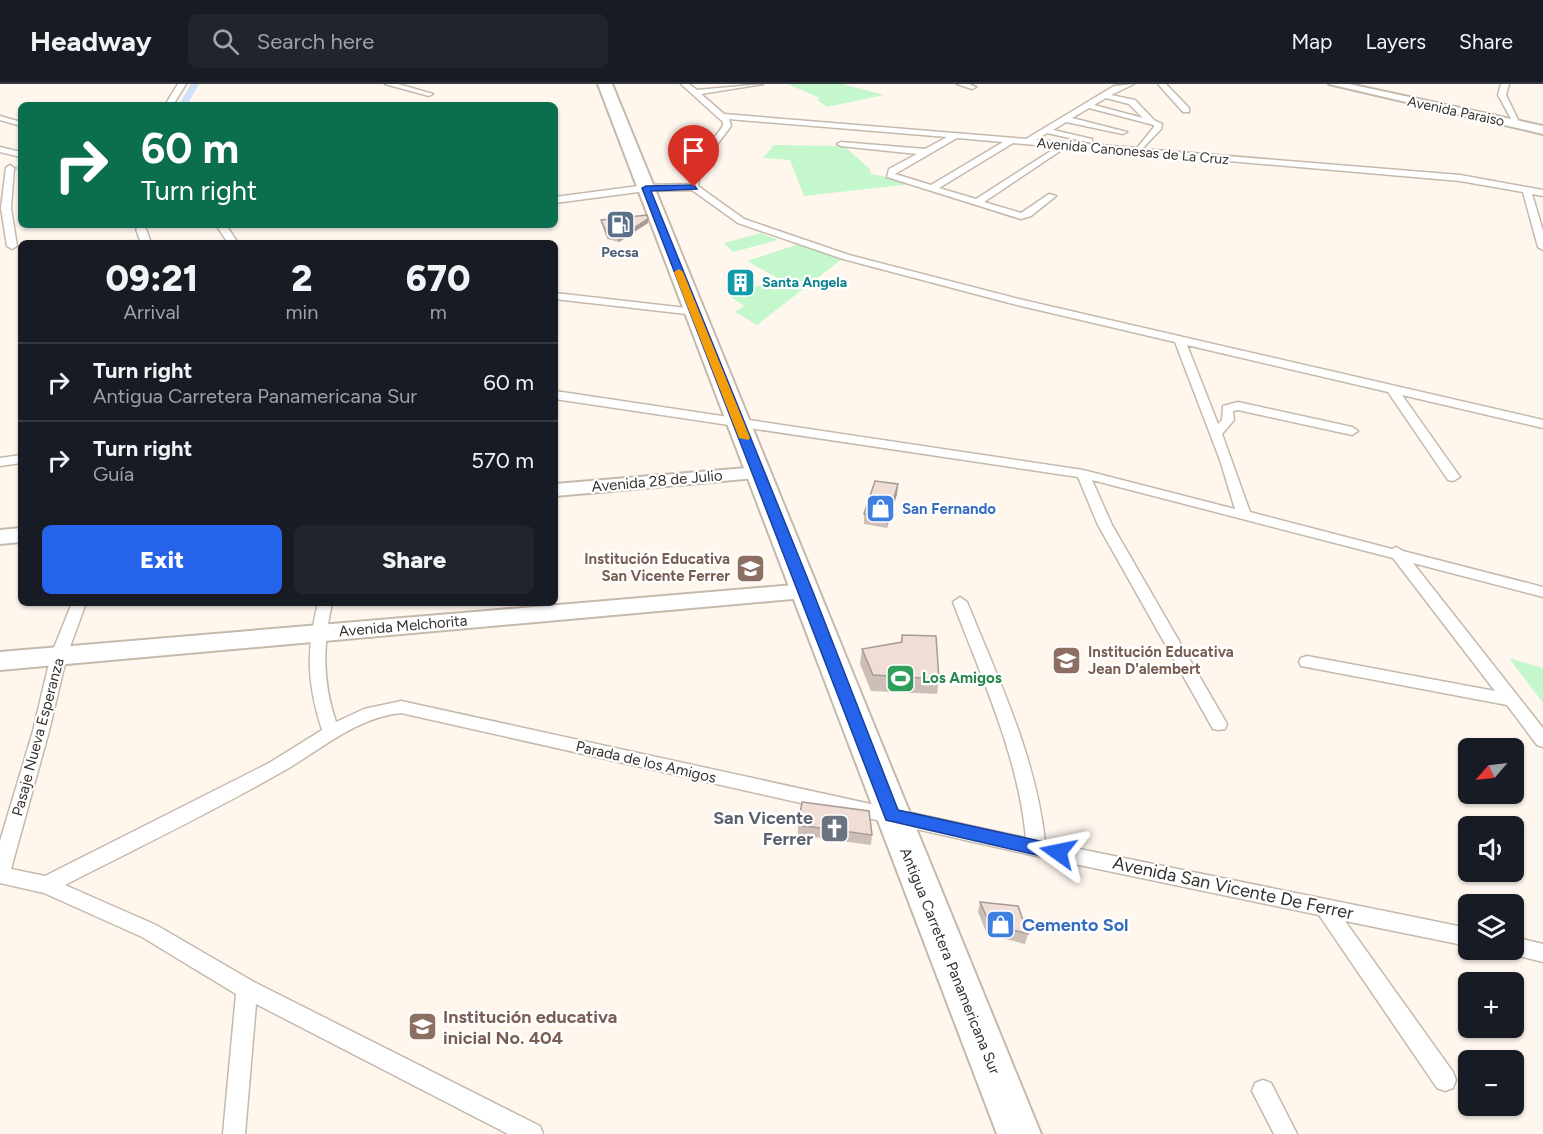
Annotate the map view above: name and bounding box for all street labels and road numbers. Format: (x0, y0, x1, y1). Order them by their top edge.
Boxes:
street label: Avenida Paraiso (1406, 93, 1506, 130)
street label: Avenida Canonesas de La Cruz (1036, 135, 1230, 168)
street label: Avenida 28 de Julio (591, 466, 724, 496)
street label: Avenida Melchorita (338, 611, 468, 641)
street label: Pasaje Nueva Esperanza (8, 656, 68, 818)
street label: Parada de los Amigos (574, 737, 718, 787)
street label: Antigua Carretera Panamericana Sur (896, 845, 1004, 1077)
street label: Avenida San Vicente De Ferrer (1111, 852, 1355, 924)

